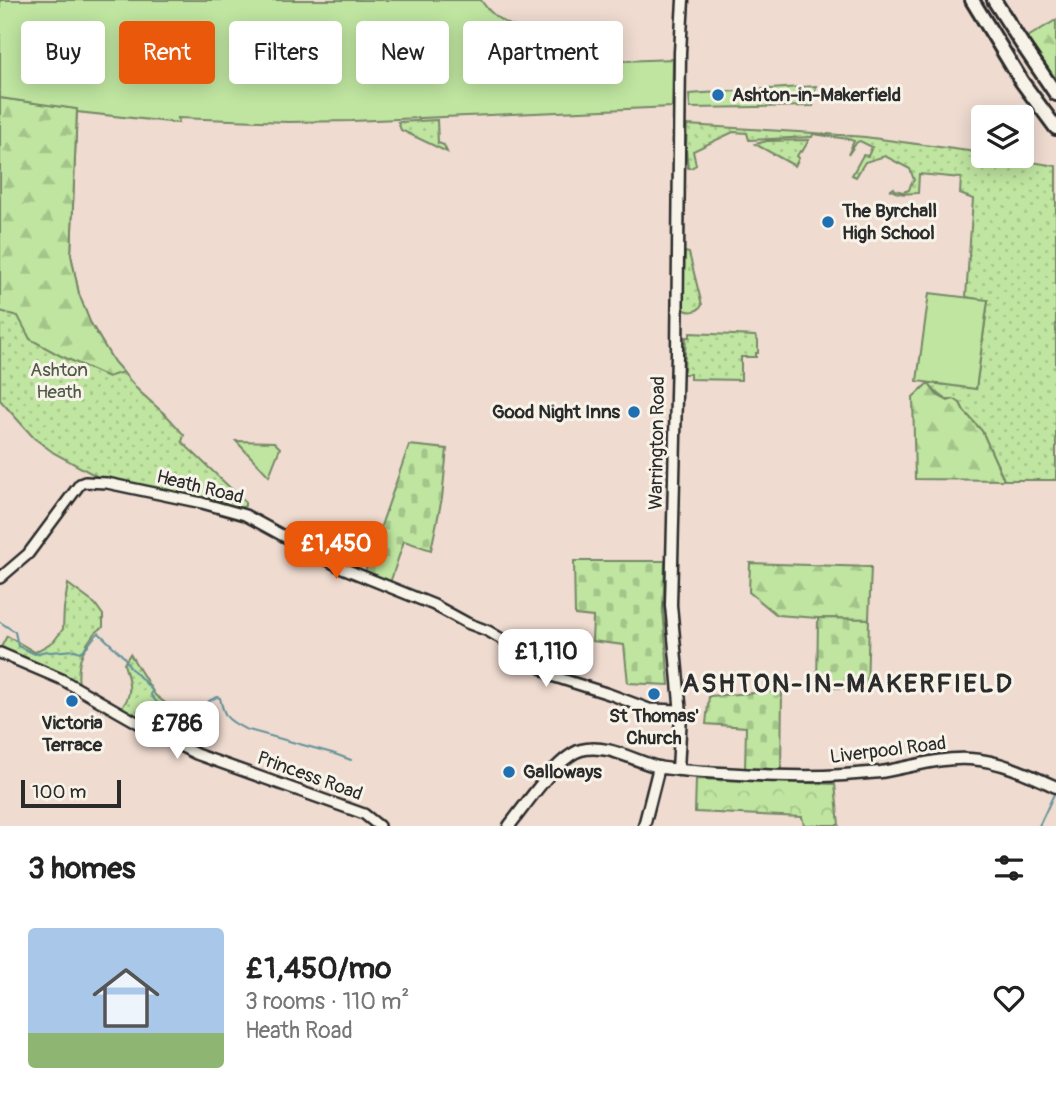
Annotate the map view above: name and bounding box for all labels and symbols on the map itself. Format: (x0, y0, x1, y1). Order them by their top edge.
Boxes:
place label: Ashton-in-Makerfield (732, 83, 901, 107)
marker: Ashton-in-Makerfield (710, 87, 726, 103)
place label: The Byrchall High School (841, 199, 937, 245)
marker: The Byrchall High School (820, 214, 836, 230)
park label: Ashton Heath (30, 358, 88, 404)
street label: Warrington Road (644, 376, 670, 510)
place label: Good Night Inns (492, 400, 620, 424)
marker: Good Night Inns (626, 404, 642, 420)
street label: Heath Road (154, 465, 246, 509)
pin: £1,450 (279, 522, 393, 581)
pin: £1,110 (489, 630, 603, 689)
district label: ASHTON-IN-MAKERFIELD (682, 668, 1014, 700)
marker: St Thomas' Church (646, 686, 662, 702)
marker: Victoria Terrace (64, 693, 80, 709)
pin: £786 (136, 702, 218, 761)
place label: St Thomas' Church (609, 704, 699, 750)
place label: Victoria Terrace (41, 711, 103, 757)
street label: Liverpool Road (829, 731, 947, 769)
street label: Princess Road (254, 746, 366, 806)
place label: Galloways (523, 760, 602, 784)
marker: Galloways (501, 764, 517, 780)
scale bar (21, 777, 121, 809)

